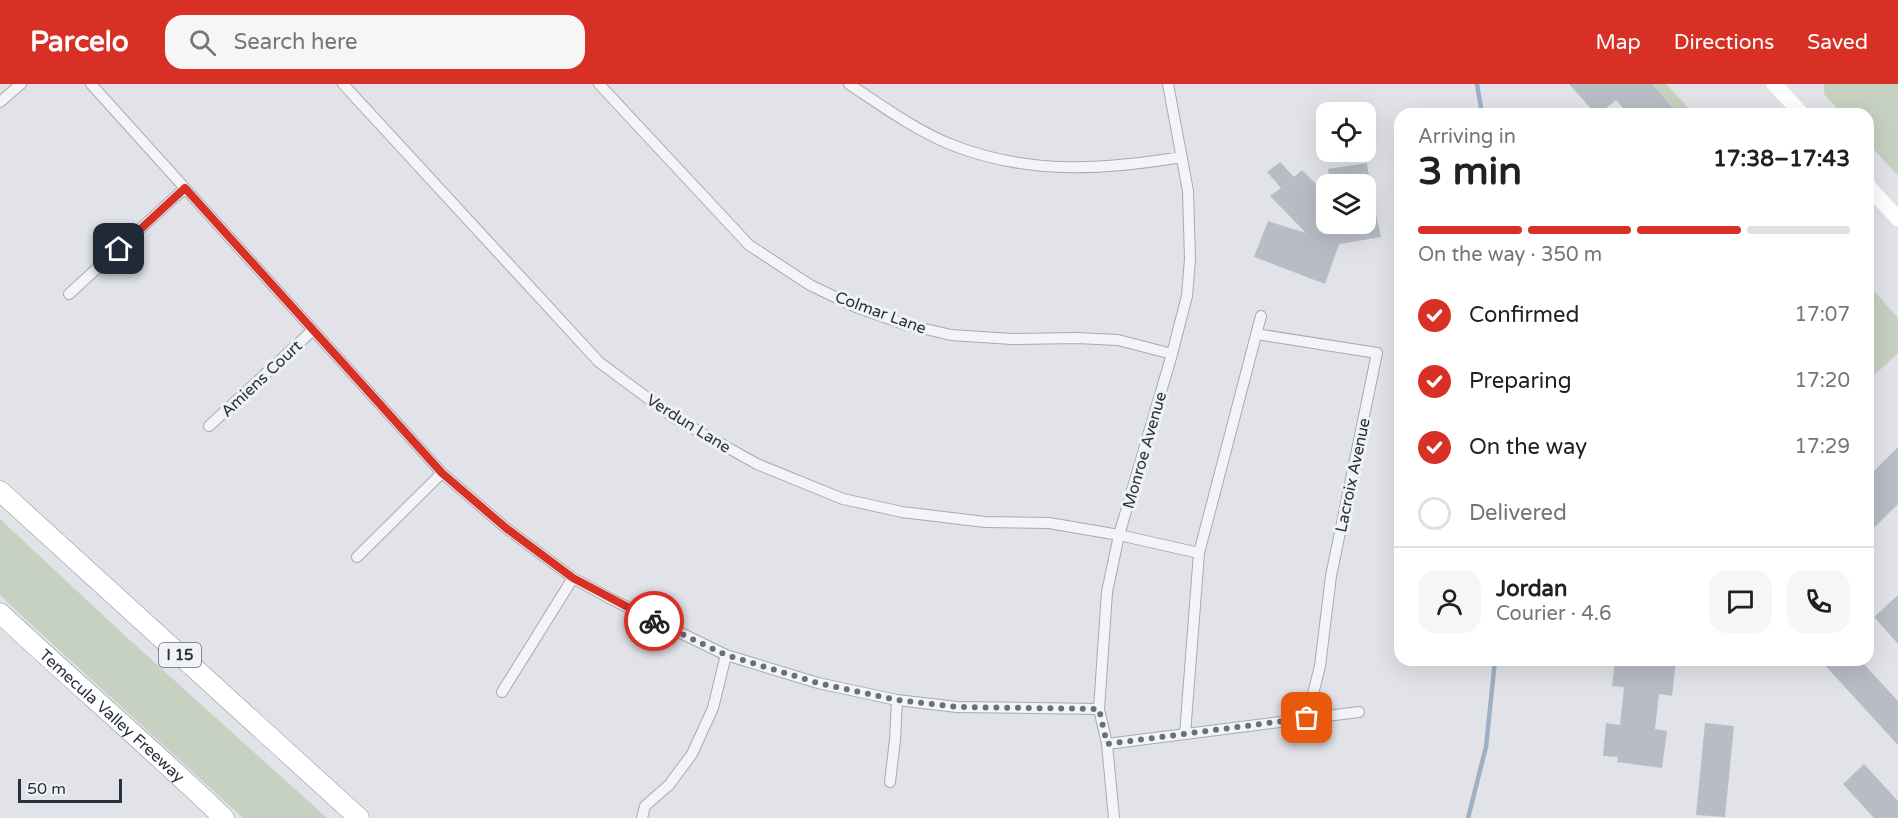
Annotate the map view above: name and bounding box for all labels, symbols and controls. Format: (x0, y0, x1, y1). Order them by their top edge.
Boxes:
search box (165, 15, 585, 69)
text: Parcelo (30, 25, 129, 59)
icon: search (186, 26, 219, 59)
text: Search here (234, 29, 358, 55)
text: Map (1595, 30, 1641, 55)
text: Directions (1674, 30, 1774, 55)
text: Saved (1807, 30, 1868, 55)
map controls (1316, 102, 1376, 234)
button: locate (1316, 102, 1376, 162)
text: Arriving in (1418, 125, 1516, 149)
text: 17:38–17:43 (1713, 146, 1850, 172)
text: 3 min (1418, 148, 1522, 195)
button: layers (1316, 174, 1376, 234)
pin (93, 223, 144, 274)
icon: home (102, 232, 135, 265)
text: On the way · 350 m (1418, 243, 1602, 267)
street label: Colmar Lane (832, 287, 929, 339)
icon: check (1418, 299, 1451, 332)
text: Confirmed (1469, 302, 1579, 328)
text: 17:07 (1795, 303, 1850, 327)
street label: Amiens Court (217, 336, 306, 421)
icon: check (1418, 365, 1451, 398)
text: Preparing (1469, 368, 1572, 394)
text: 17:20 (1795, 369, 1850, 393)
street label: Monroe Avenue (1119, 389, 1171, 511)
street label: Verdun Lane (642, 390, 734, 458)
street label: Lacroix Avenue (1331, 416, 1375, 534)
icon: check (1418, 431, 1451, 464)
text: On the way (1469, 434, 1587, 460)
text: 17:29 (1795, 435, 1850, 459)
text: Delivered (1469, 500, 1567, 526)
button: person (1418, 570, 1481, 633)
button: chat (1709, 570, 1772, 633)
button: phone (1787, 570, 1850, 633)
text: Jordan (1496, 576, 1567, 602)
courier (624, 591, 684, 651)
text: Courier · 4.6 (1496, 602, 1611, 626)
icon: bike (638, 605, 671, 638)
road number: I 15 (159, 643, 201, 667)
street label: Temecula Valley Freeway (35, 645, 189, 787)
pin (1281, 692, 1332, 743)
icon: bag (1290, 701, 1323, 734)
scale bar (18, 776, 122, 804)
text: 50 m (27, 779, 66, 799)

